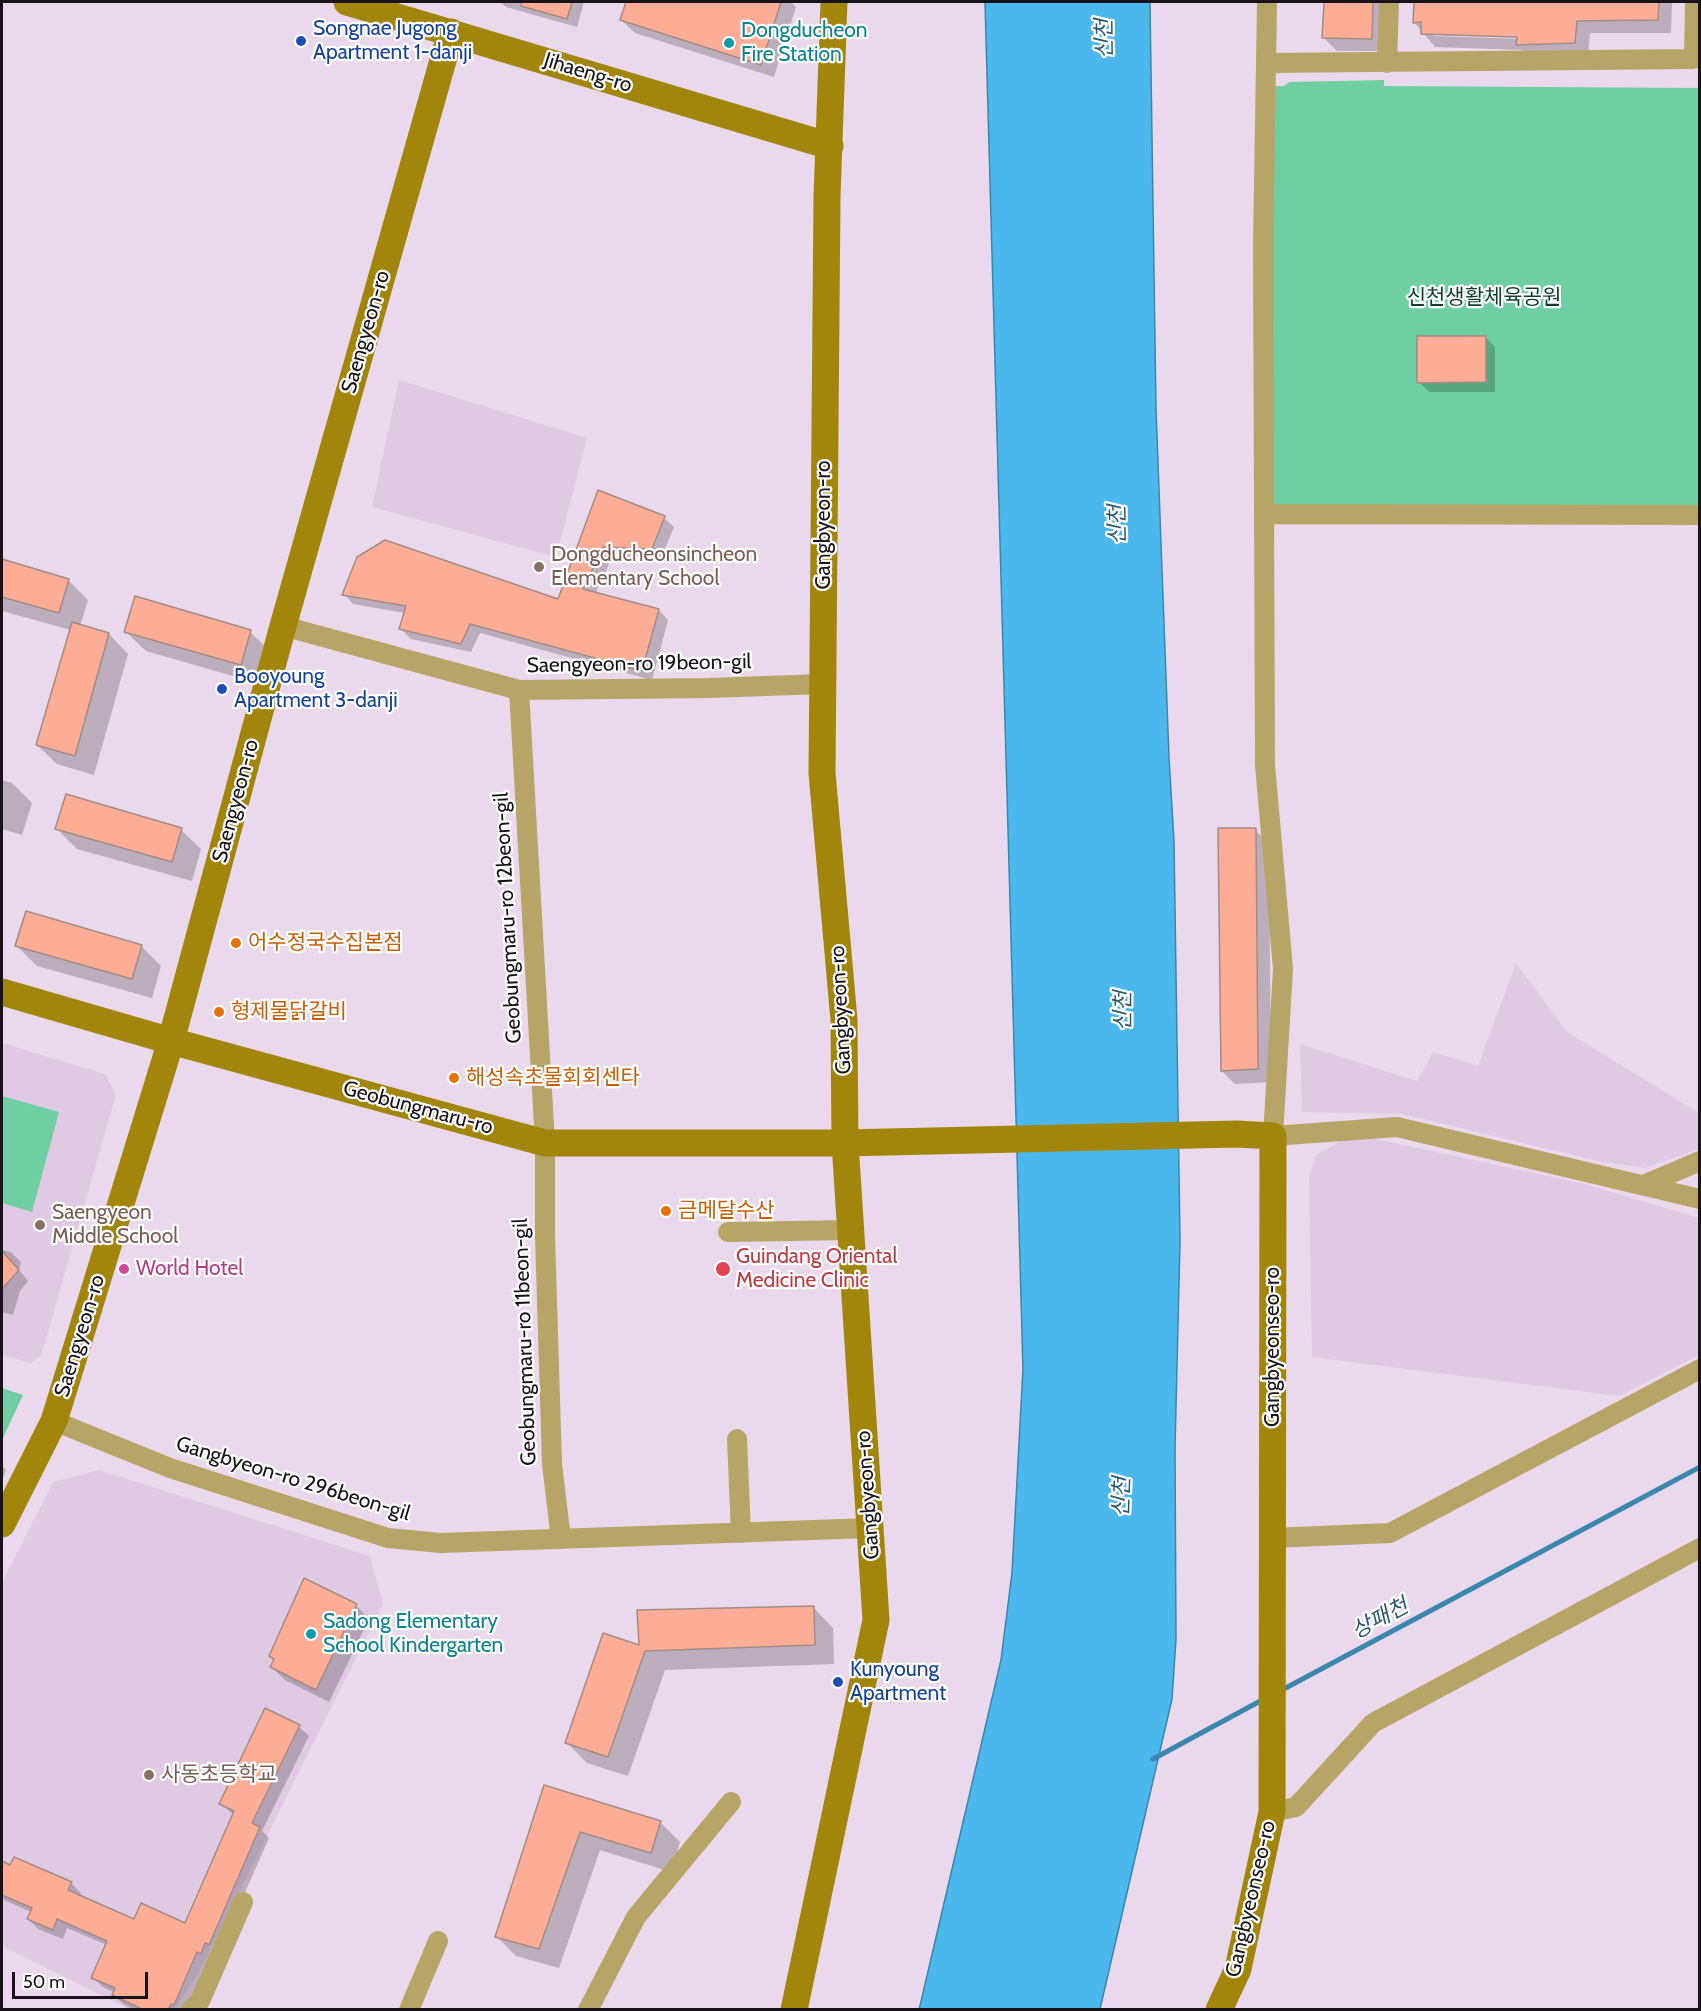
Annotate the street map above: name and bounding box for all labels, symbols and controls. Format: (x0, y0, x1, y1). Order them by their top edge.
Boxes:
place label: Songnae Jugong Apartment 1-danji (313, 16, 472, 66)
place label: Dongducheon Fire Station (741, 18, 868, 68)
water label: 신천 (1091, 19, 1119, 59)
marker: Songnae Jugong Apartment 1-danji (294, 34, 308, 48)
marker: Dongducheon Fire Station (722, 36, 736, 50)
street label: Jihaeng-ro (541, 48, 635, 98)
street label: Saengyeon-ro (336, 268, 396, 396)
park label: 신천생활체육공원 (1407, 285, 1561, 311)
street label: Gangbyeon-ro (811, 460, 837, 590)
water label: 신천 (1104, 505, 1132, 545)
place label: Dongducheonsincheon Elementary School (551, 542, 757, 592)
marker: Dongducheonsincheon Elementary School (532, 560, 546, 574)
street label: Saengyeon-ro 19beon-gil (526, 649, 752, 679)
place label: Booyoung Apartment 3-danji (234, 664, 398, 714)
marker: Booyoung Apartment 3-danji (215, 682, 229, 696)
street label: Saengyeon-ro (207, 737, 265, 865)
street label: Geobungmaru-ro 12beon-gil (489, 792, 527, 1044)
place label: 어수정국수집본점 (248, 930, 403, 956)
marker: 어수정국수집본점 (229, 936, 243, 950)
street label: Gangbyeon-ro (825, 945, 857, 1075)
water label: 신천 (1111, 991, 1137, 1031)
place label: 형제물닭갈비 (231, 999, 347, 1025)
marker: 형제물닭갈비 (212, 1005, 226, 1019)
place label: 해성속초물회회센타 (466, 1065, 640, 1091)
marker: 해성속초물회회센타 (447, 1071, 461, 1085)
street label: Geobungmaru-ro (340, 1076, 496, 1140)
place label: 금메달수산 (678, 1198, 775, 1224)
place label: Saengyeon Middle School (52, 1200, 178, 1250)
marker: 금메달수산 (659, 1204, 673, 1218)
marker: Saengyeon Middle School (33, 1218, 47, 1232)
street label: Geobungmaru-ro 11beon-gil (508, 1218, 542, 1466)
place label: Guindang Oriental Medicine Clinic (736, 1244, 897, 1294)
place label: World Hotel (136, 1256, 243, 1282)
marker: Guindang Oriental Medicine Clinic (714, 1260, 732, 1278)
marker: World Hotel (117, 1262, 131, 1276)
street label: Gangbyeonseo-ro (1260, 1267, 1286, 1427)
street label: Saengyeon-ro (49, 1272, 111, 1400)
street label: Gangbyeon-ro (851, 1430, 885, 1560)
street label: Gangbyeon-ro 296beon-gil (173, 1431, 413, 1527)
water label: 신천 (1108, 1476, 1136, 1518)
water label: 상패천 (1347, 1593, 1413, 1645)
place label: Sadong Elementary School Kindergarten (323, 1609, 503, 1659)
marker: Sadong Elementary School Kindergarten (304, 1627, 318, 1641)
place label: Kunyoung Apartment (850, 1657, 946, 1707)
marker: Kunyoung Apartment (831, 1675, 845, 1689)
place label: 사동초등학교 (161, 1762, 277, 1788)
marker: 사동초등학교 (142, 1768, 156, 1782)
street label: Gangbyeonseo-ro (1221, 1818, 1281, 1980)
scale bar (15, 1960, 152, 1998)
text: 50 m (23, 1971, 65, 1993)

